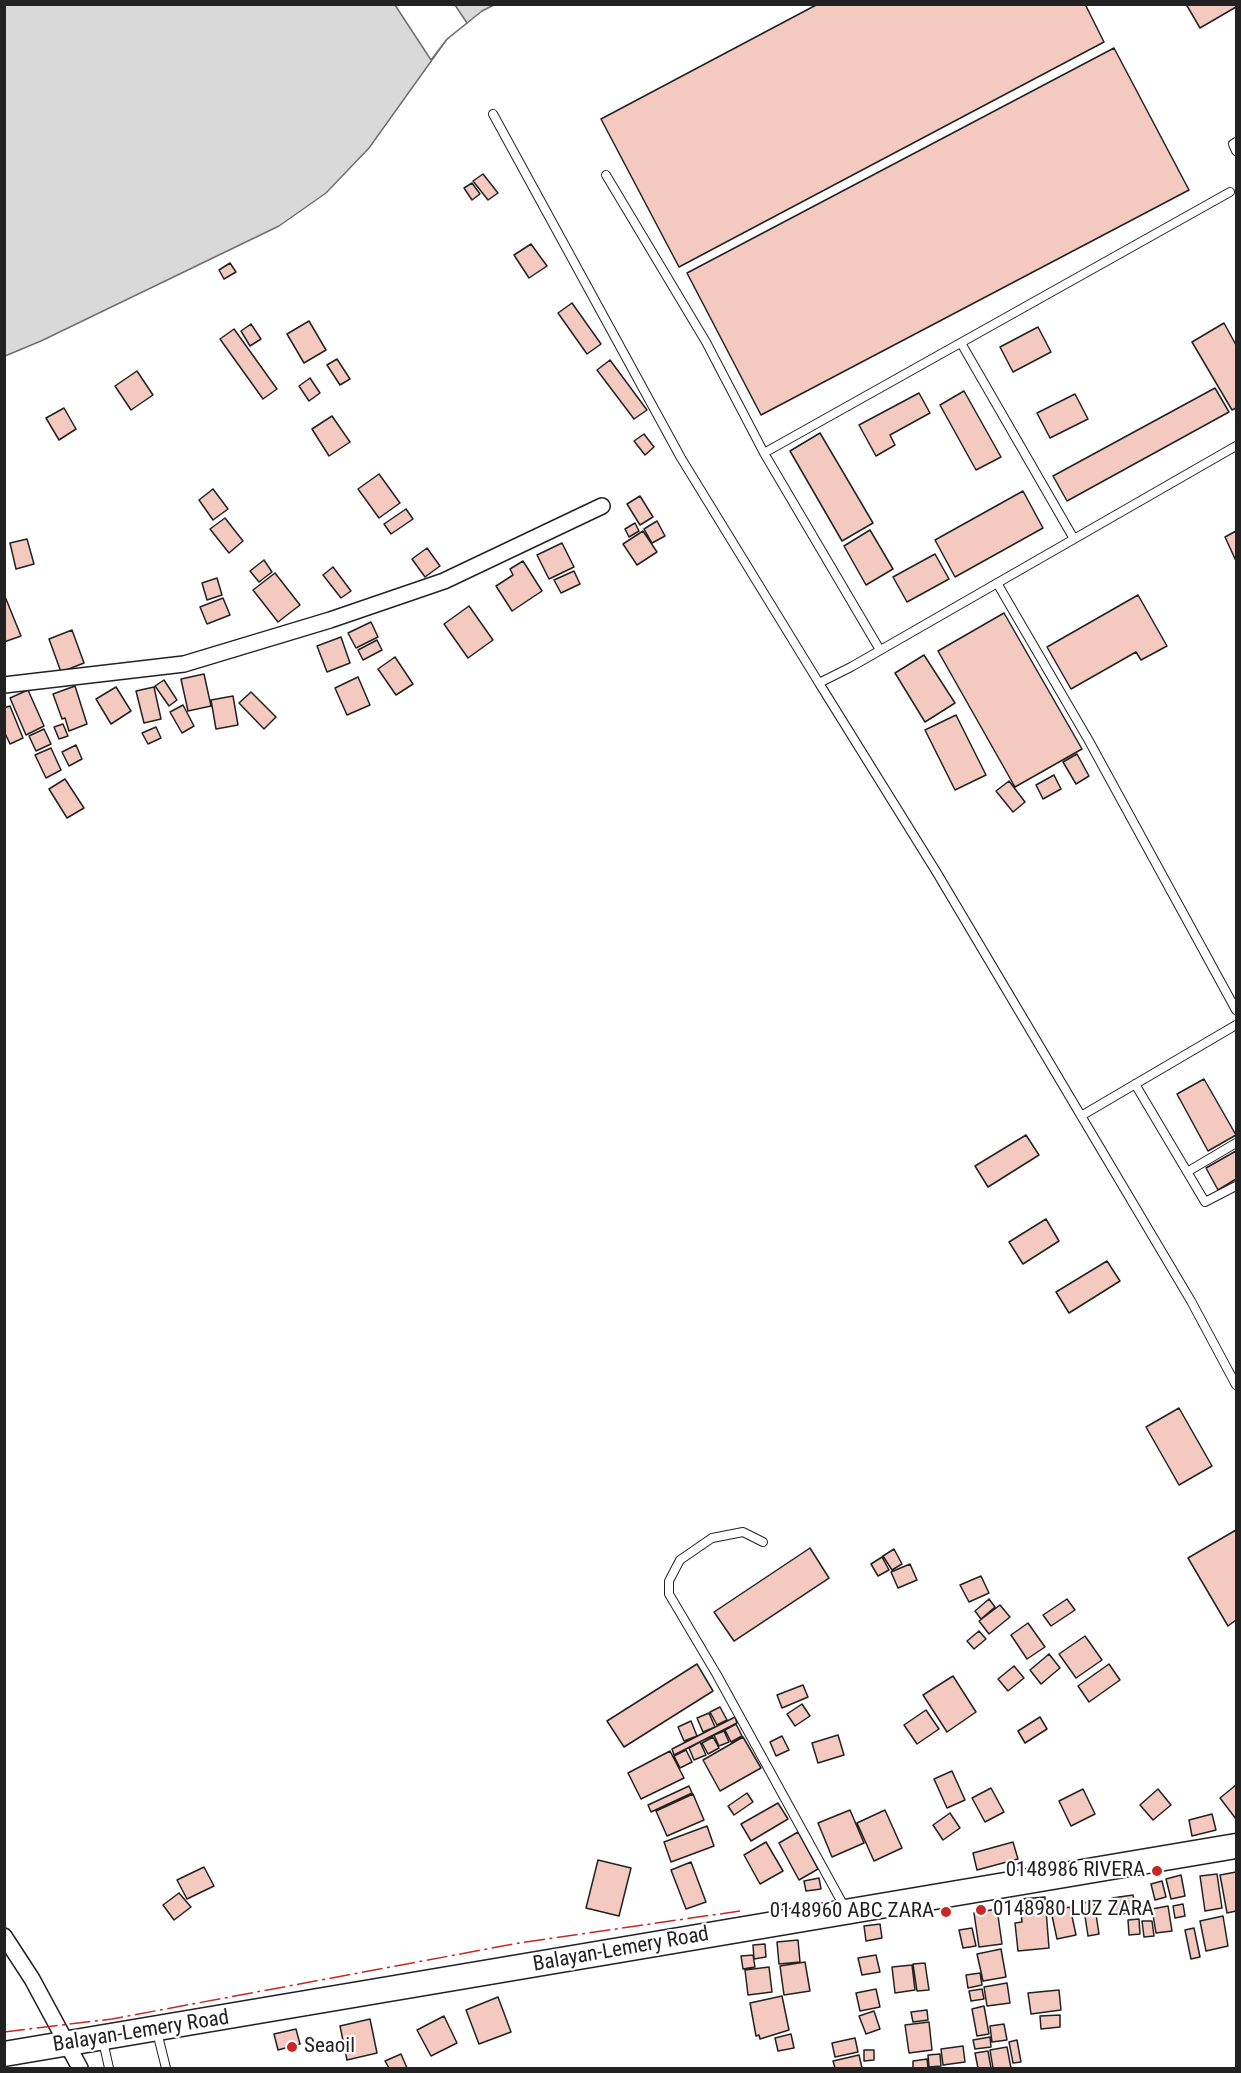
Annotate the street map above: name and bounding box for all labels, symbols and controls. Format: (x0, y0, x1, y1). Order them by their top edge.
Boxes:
place label: 0148986 RIVERA (1006, 1858, 1145, 1884)
marker: 0148986 RIVERA (1150, 1864, 1164, 1878)
place label: 0148980 LUZ ZARA (993, 1897, 1154, 1923)
place label: 0148960 ABC ZARA (770, 1899, 934, 1925)
marker: 0148980 LUZ ZARA (974, 1903, 988, 1917)
marker: 0148960 ABC ZARA (939, 1905, 953, 1919)
street label: Balayan-Lemery Road (531, 1922, 711, 1978)
street label: Balayan-Lemery Road (51, 2006, 231, 2058)
place label: Seaoil (304, 2034, 355, 2060)
marker: Seaoil (285, 2040, 299, 2054)

